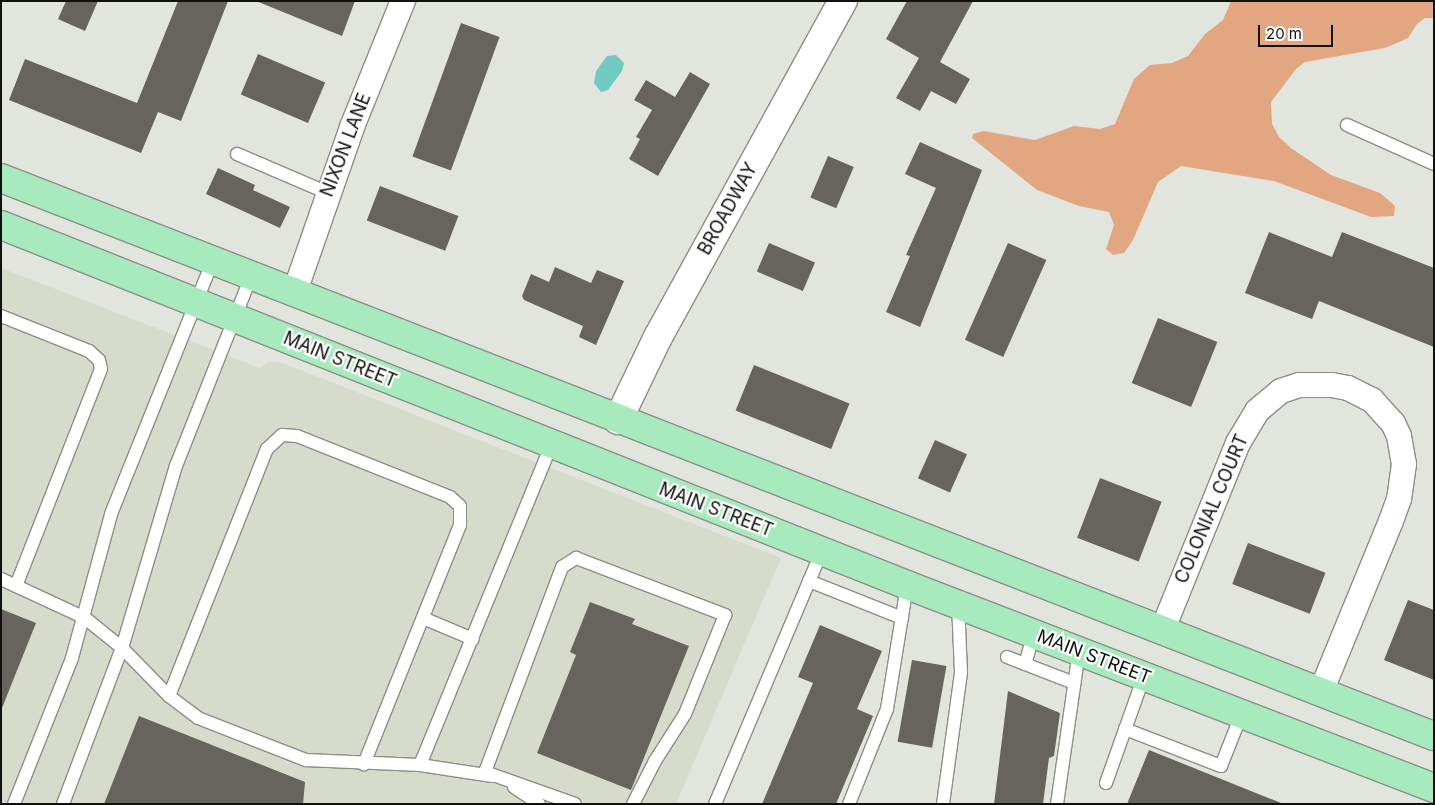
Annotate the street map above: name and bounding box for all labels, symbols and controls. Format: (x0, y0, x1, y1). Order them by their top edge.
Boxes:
scale bar (1260, 15, 1335, 47)
text: 20 m (1266, 24, 1302, 43)
street label: NIXON LANE (316, 90, 376, 200)
street label: BROADWAY (694, 159, 762, 259)
street label: MAIN STREET (280, 327, 400, 393)
street label: COLONIAL COURT (1171, 431, 1253, 587)
street label: MAIN STREET (656, 478, 776, 542)
street label: MAIN STREET (1034, 625, 1154, 689)

